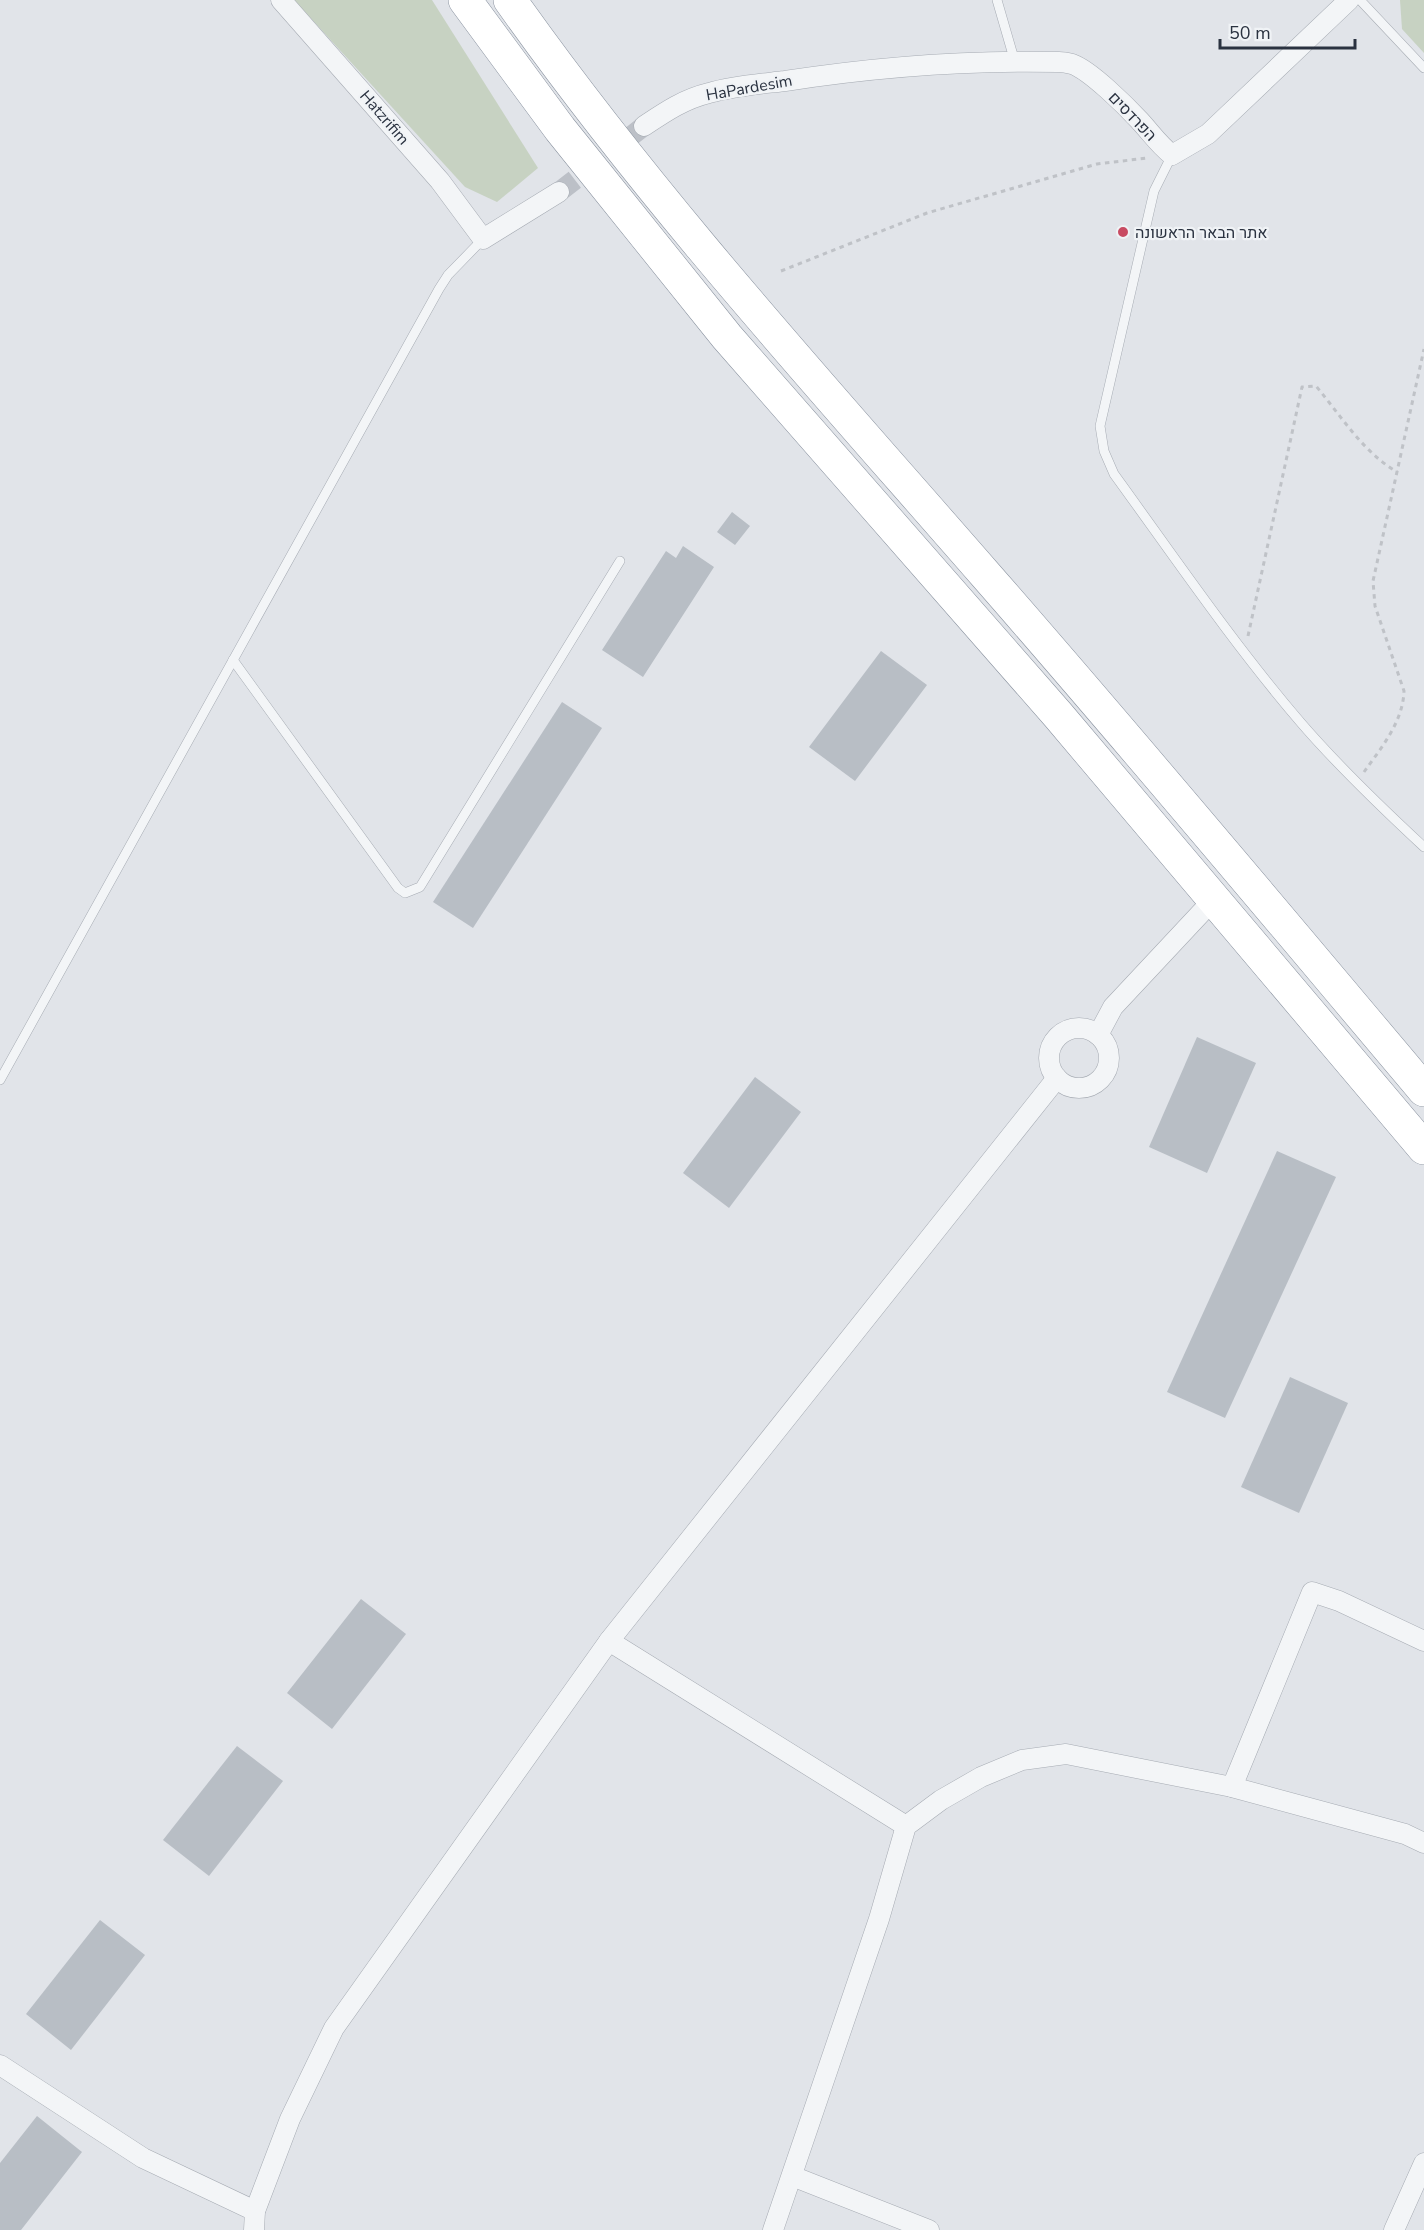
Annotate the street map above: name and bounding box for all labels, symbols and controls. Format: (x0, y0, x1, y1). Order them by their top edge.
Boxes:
scale bar (1220, 12, 1355, 50)
text: 50 m (1229, 21, 1271, 45)
street label: HaPardesim (704, 70, 794, 106)
street label: Hatzrifim (354, 86, 414, 150)
street label: הפרדסים (1103, 87, 1161, 146)
place label: אתר הבאר הראשונה (1135, 222, 1267, 244)
marker: אתר הבאר הראשונה (1116, 225, 1130, 239)

